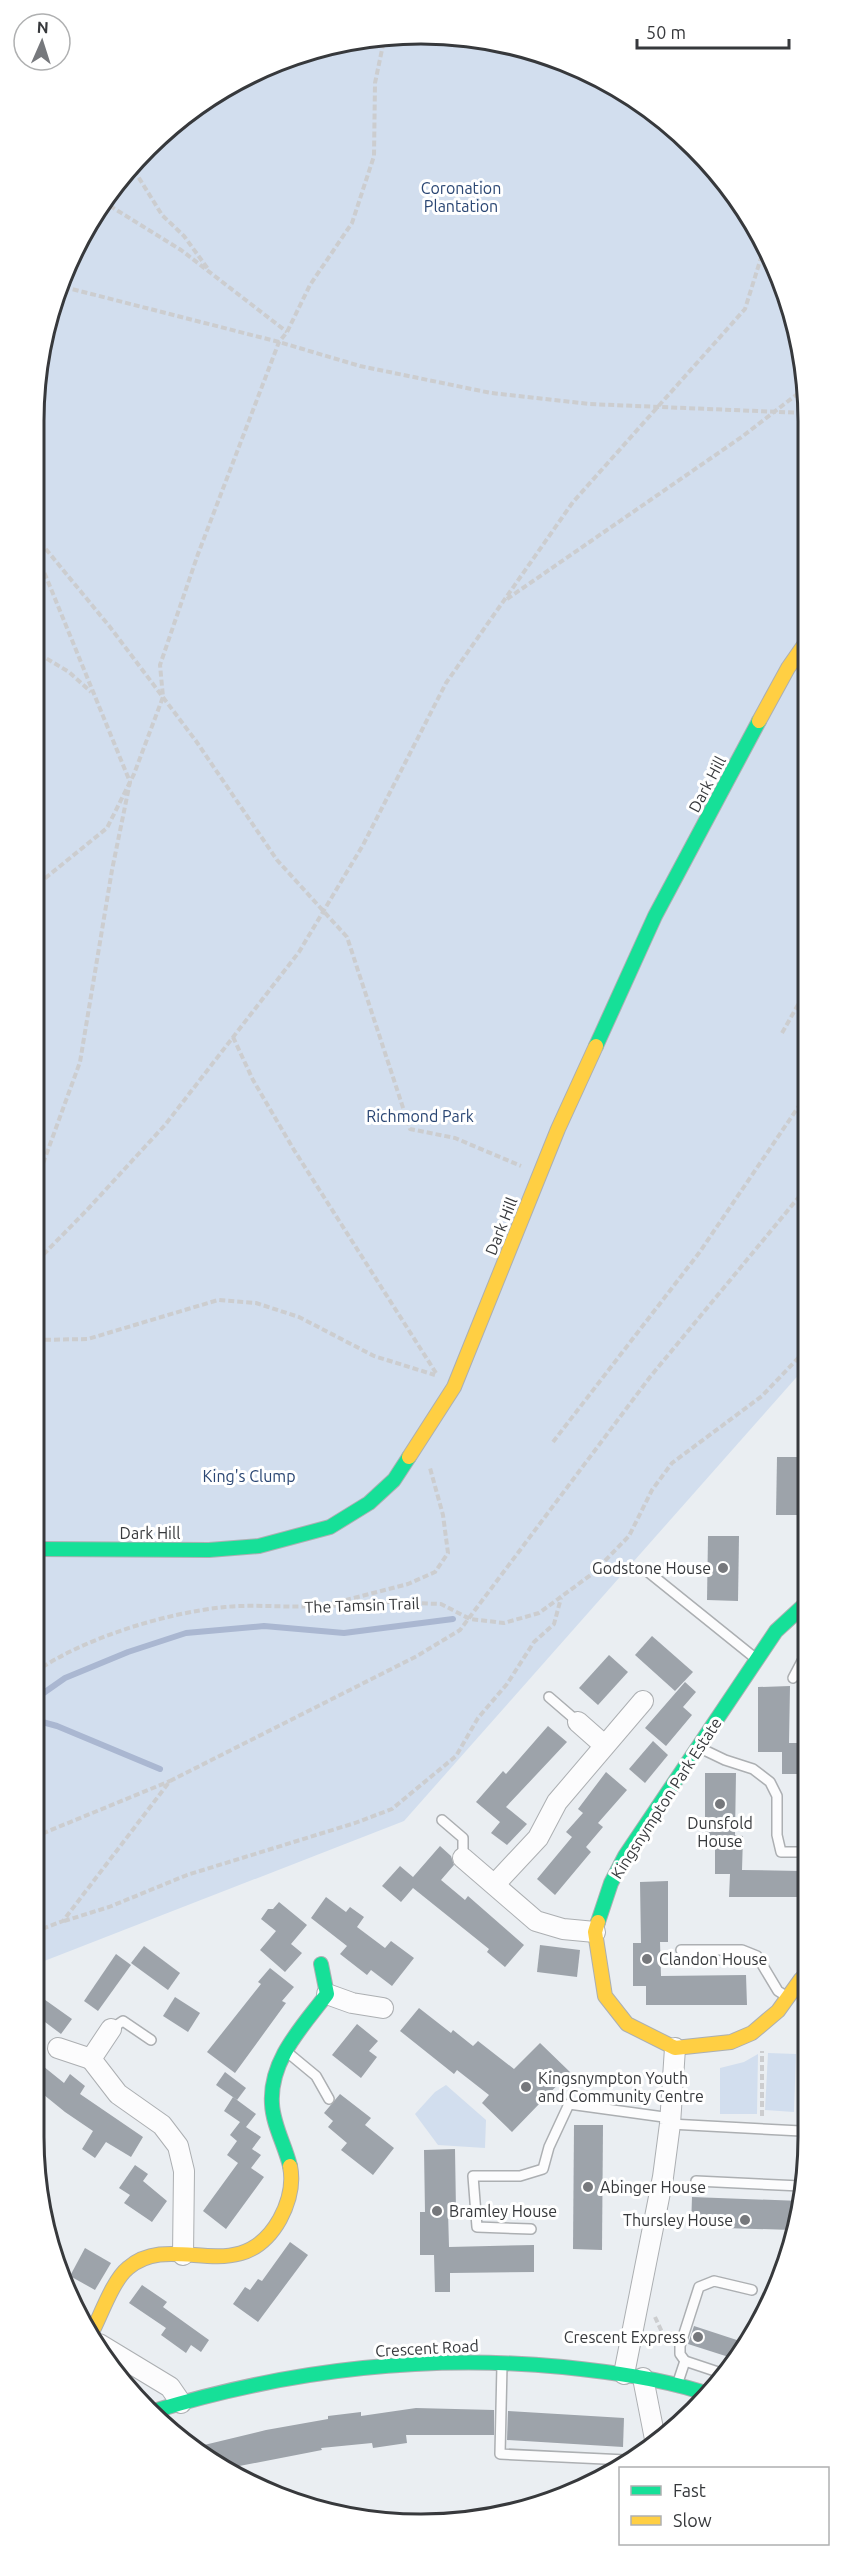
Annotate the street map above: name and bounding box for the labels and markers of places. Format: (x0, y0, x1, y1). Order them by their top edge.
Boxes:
place label: Godstone House (592, 1559, 711, 1577)
marker: Godstone House (716, 1561, 730, 1575)
marker: Dunsfold House (713, 1797, 727, 1811)
place label: Dunsfold House (687, 1814, 753, 1850)
place label: Clandon House (659, 1950, 767, 1968)
marker: Clandon House (640, 1952, 654, 1966)
place label: Kingsnympton Youth and Community Centre (538, 2069, 704, 2105)
marker: Kingsnympton Youth and Community Centre (519, 2080, 533, 2094)
place label: Abinger House (600, 2178, 706, 2196)
marker: Abinger House (581, 2180, 595, 2194)
place label: Bramley House (449, 2202, 557, 2220)
marker: Bramley House (430, 2204, 444, 2218)
place label: Thursley House (623, 2211, 733, 2229)
marker: Thursley House (738, 2213, 752, 2227)
place label: Crescent Express (564, 2328, 686, 2346)
marker: Crescent Express (691, 2330, 705, 2344)

